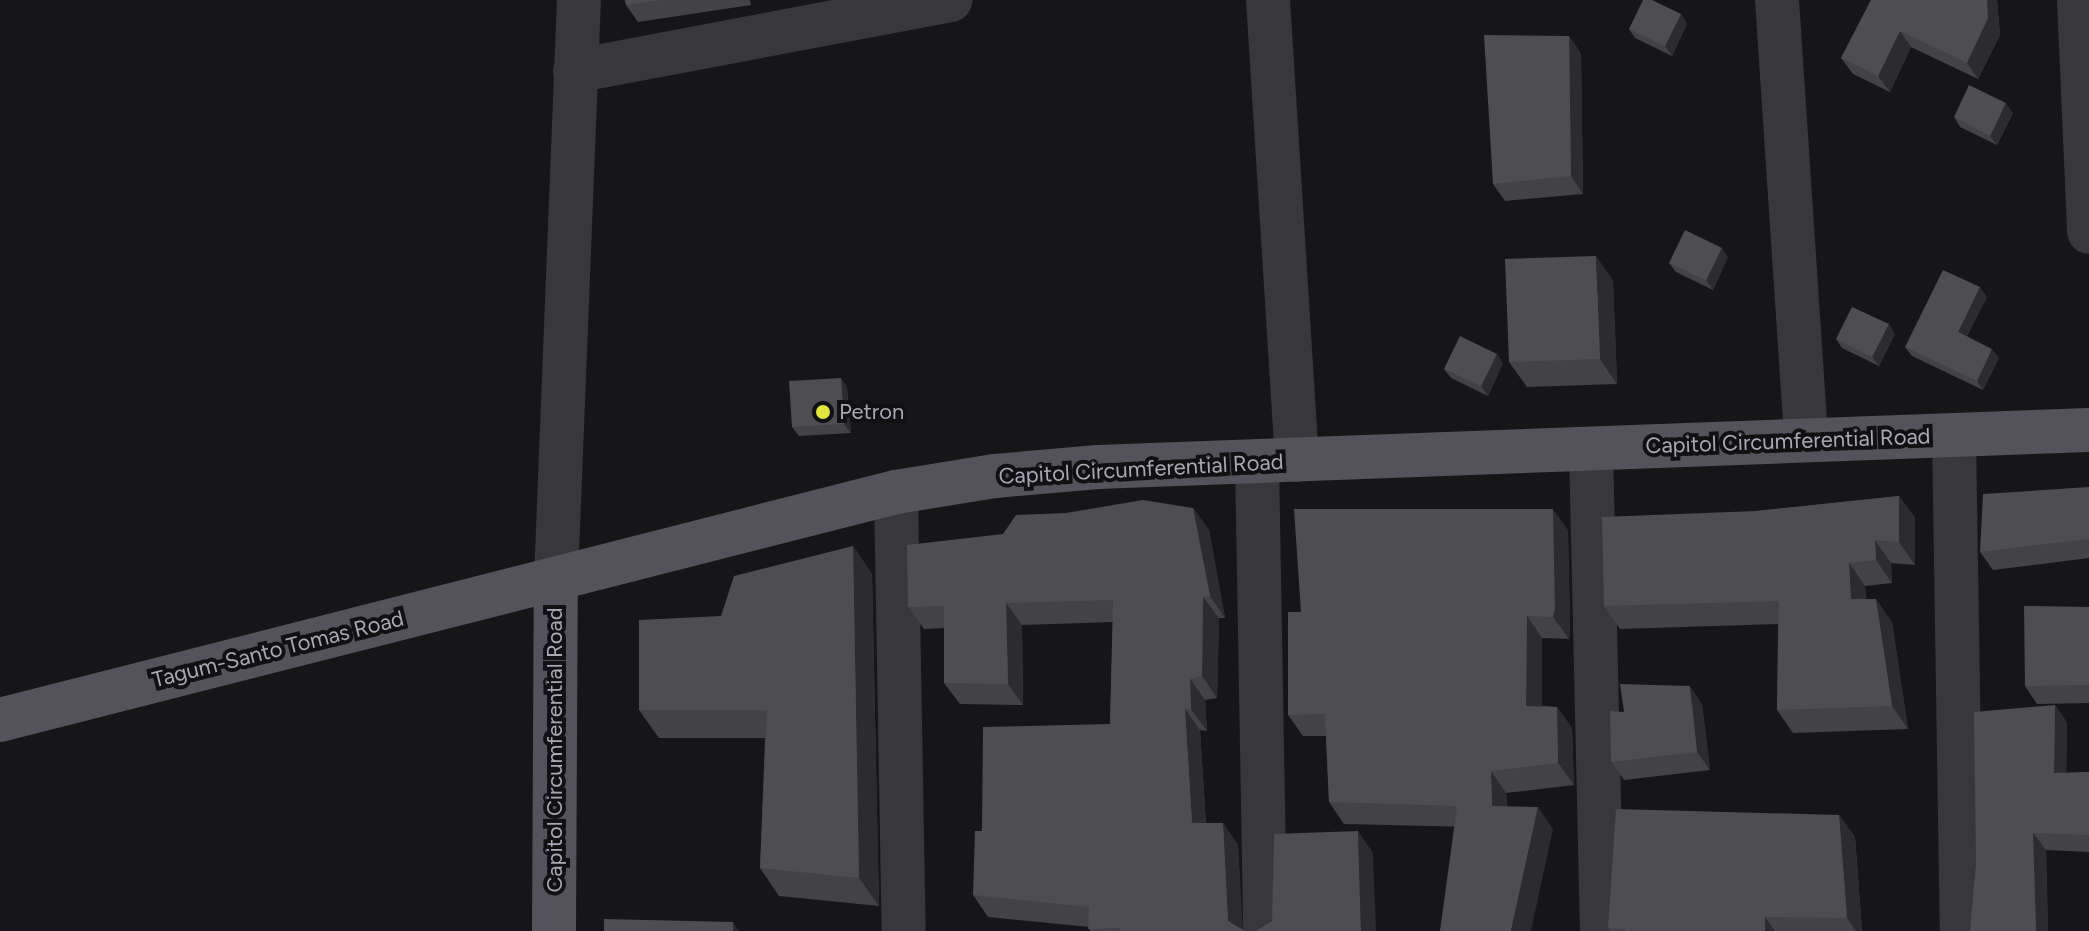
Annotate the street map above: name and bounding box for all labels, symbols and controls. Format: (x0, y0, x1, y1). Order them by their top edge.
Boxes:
place label: Petron (839, 399, 904, 425)
marker: Petron (814, 403, 832, 421)
street label: Capitol Circumferential Road (1645, 423, 1931, 459)
street label: Capitol Circumferential Road (998, 448, 1284, 490)
street label: Tagum-Santo Tomas Road (149, 605, 407, 693)
street label: Capitol Circumferential Road (542, 607, 568, 893)

